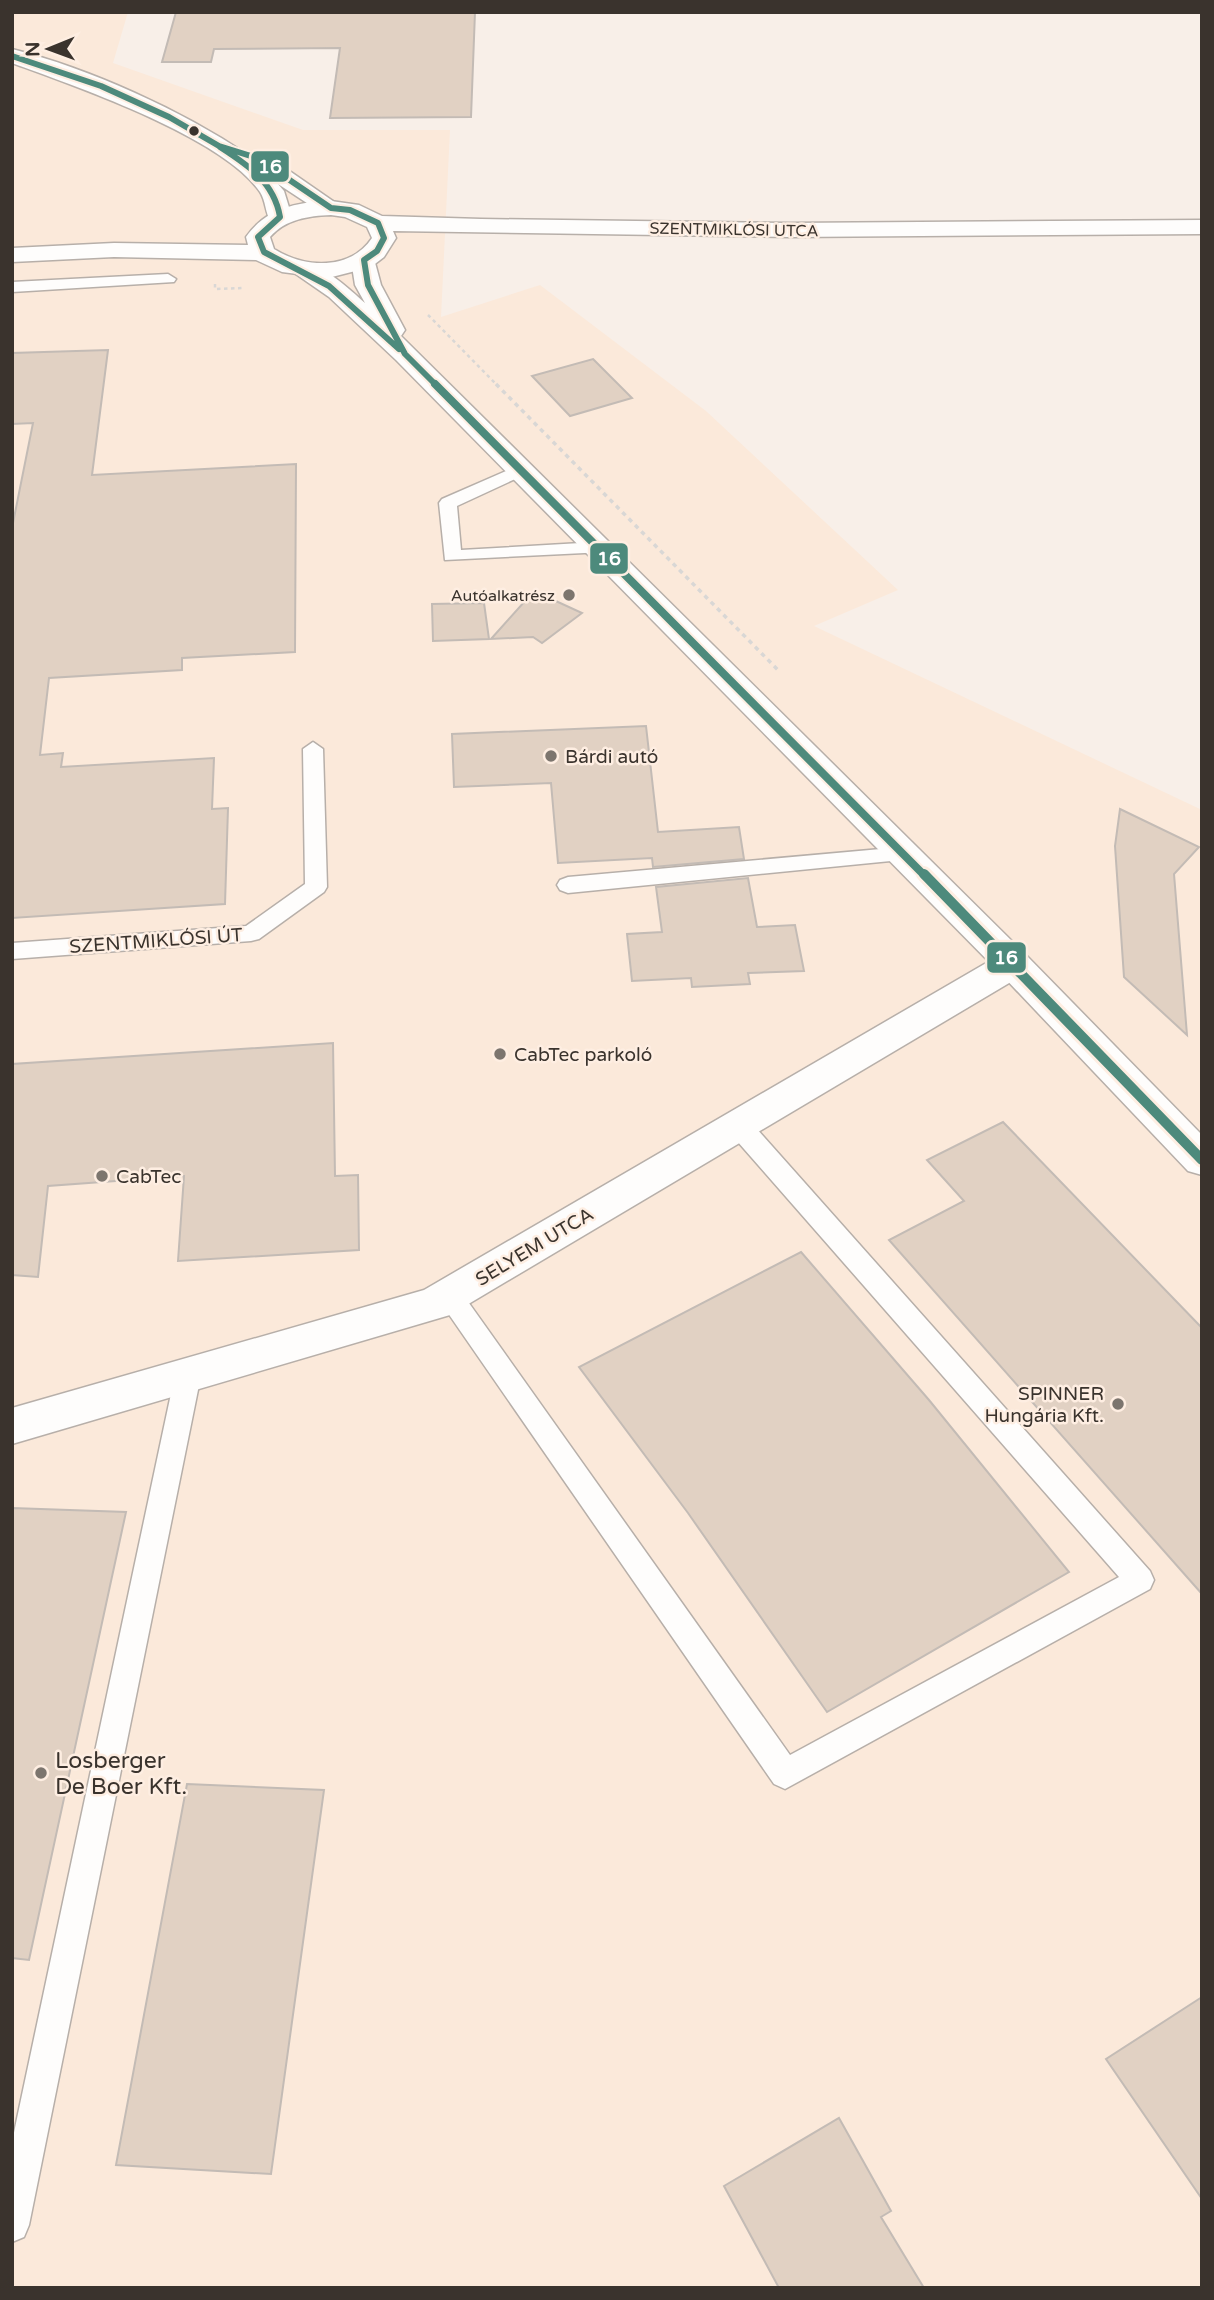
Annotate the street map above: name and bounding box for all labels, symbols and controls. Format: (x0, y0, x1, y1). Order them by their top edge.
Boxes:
north arrow (14, 14, 84, 84)
text: N (22, 41, 44, 57)
unlabelled marker (187, 124, 201, 138)
line badge: 16 (250, 150, 290, 183)
text: 16 (258, 156, 282, 178)
street label: SZENTMIKLÓSI UTCA (649, 219, 819, 241)
line badge: 16 (589, 542, 629, 575)
text: 16 (597, 548, 621, 570)
place label: Autóalkatrész (451, 586, 555, 606)
marker: Autóalkatrész (561, 587, 577, 603)
place label: Bárdi autó (565, 746, 658, 768)
marker: Bárdi autó (543, 748, 559, 764)
street label: SZENTMIKLÓSI ÚT (69, 923, 244, 958)
line badge: 16 (986, 941, 1027, 974)
text: 16 (994, 947, 1018, 969)
place label: CabTec parkoló (514, 1044, 652, 1066)
marker: CabTec parkoló (492, 1046, 508, 1062)
place label: CabTec (116, 1166, 181, 1188)
marker: CabTec (94, 1168, 110, 1184)
street label: SELYEM UTCA (472, 1203, 597, 1291)
place label: SPINNER Hungária Kft. (984, 1383, 1104, 1427)
marker: SPINNER Hungária Kft. (1110, 1396, 1126, 1412)
place label: Losberger De Boer Kft. (55, 1747, 187, 1801)
marker: Losberger De Boer Kft. (33, 1765, 49, 1781)

